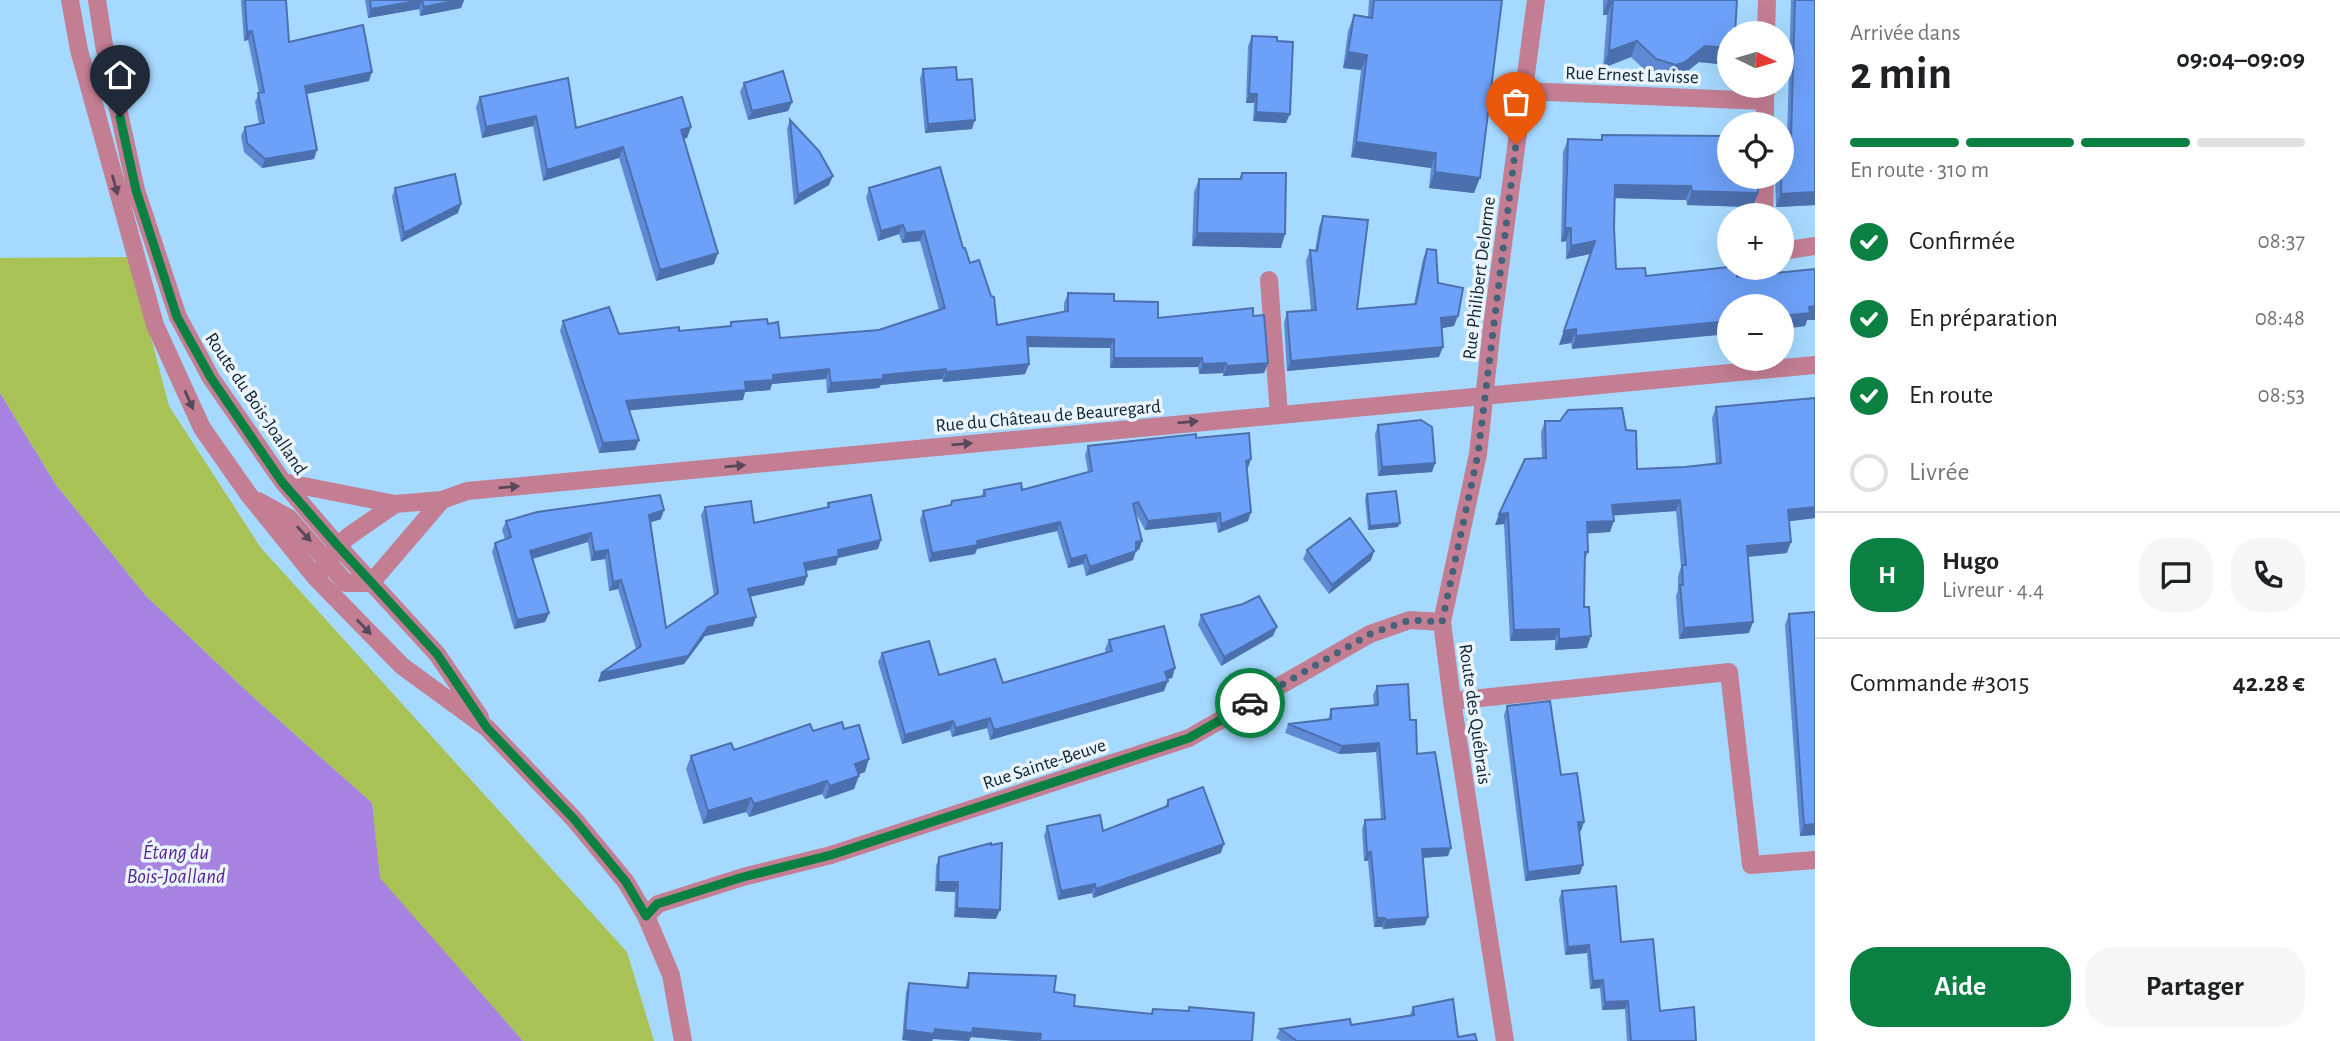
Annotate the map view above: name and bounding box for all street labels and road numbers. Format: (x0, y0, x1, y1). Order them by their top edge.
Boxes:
street label: Rue Ernest Lavisse (1565, 64, 1699, 87)
street label: Rue Philibert Delorme (1460, 196, 1499, 361)
street label: Route du Bois-Joalland (201, 329, 310, 478)
street label: Rue du Château de Beauregard (935, 397, 1162, 436)
street label: Route des Québrais (1455, 643, 1494, 786)
street label: Rue Sainte-Beuve (981, 736, 1108, 793)

